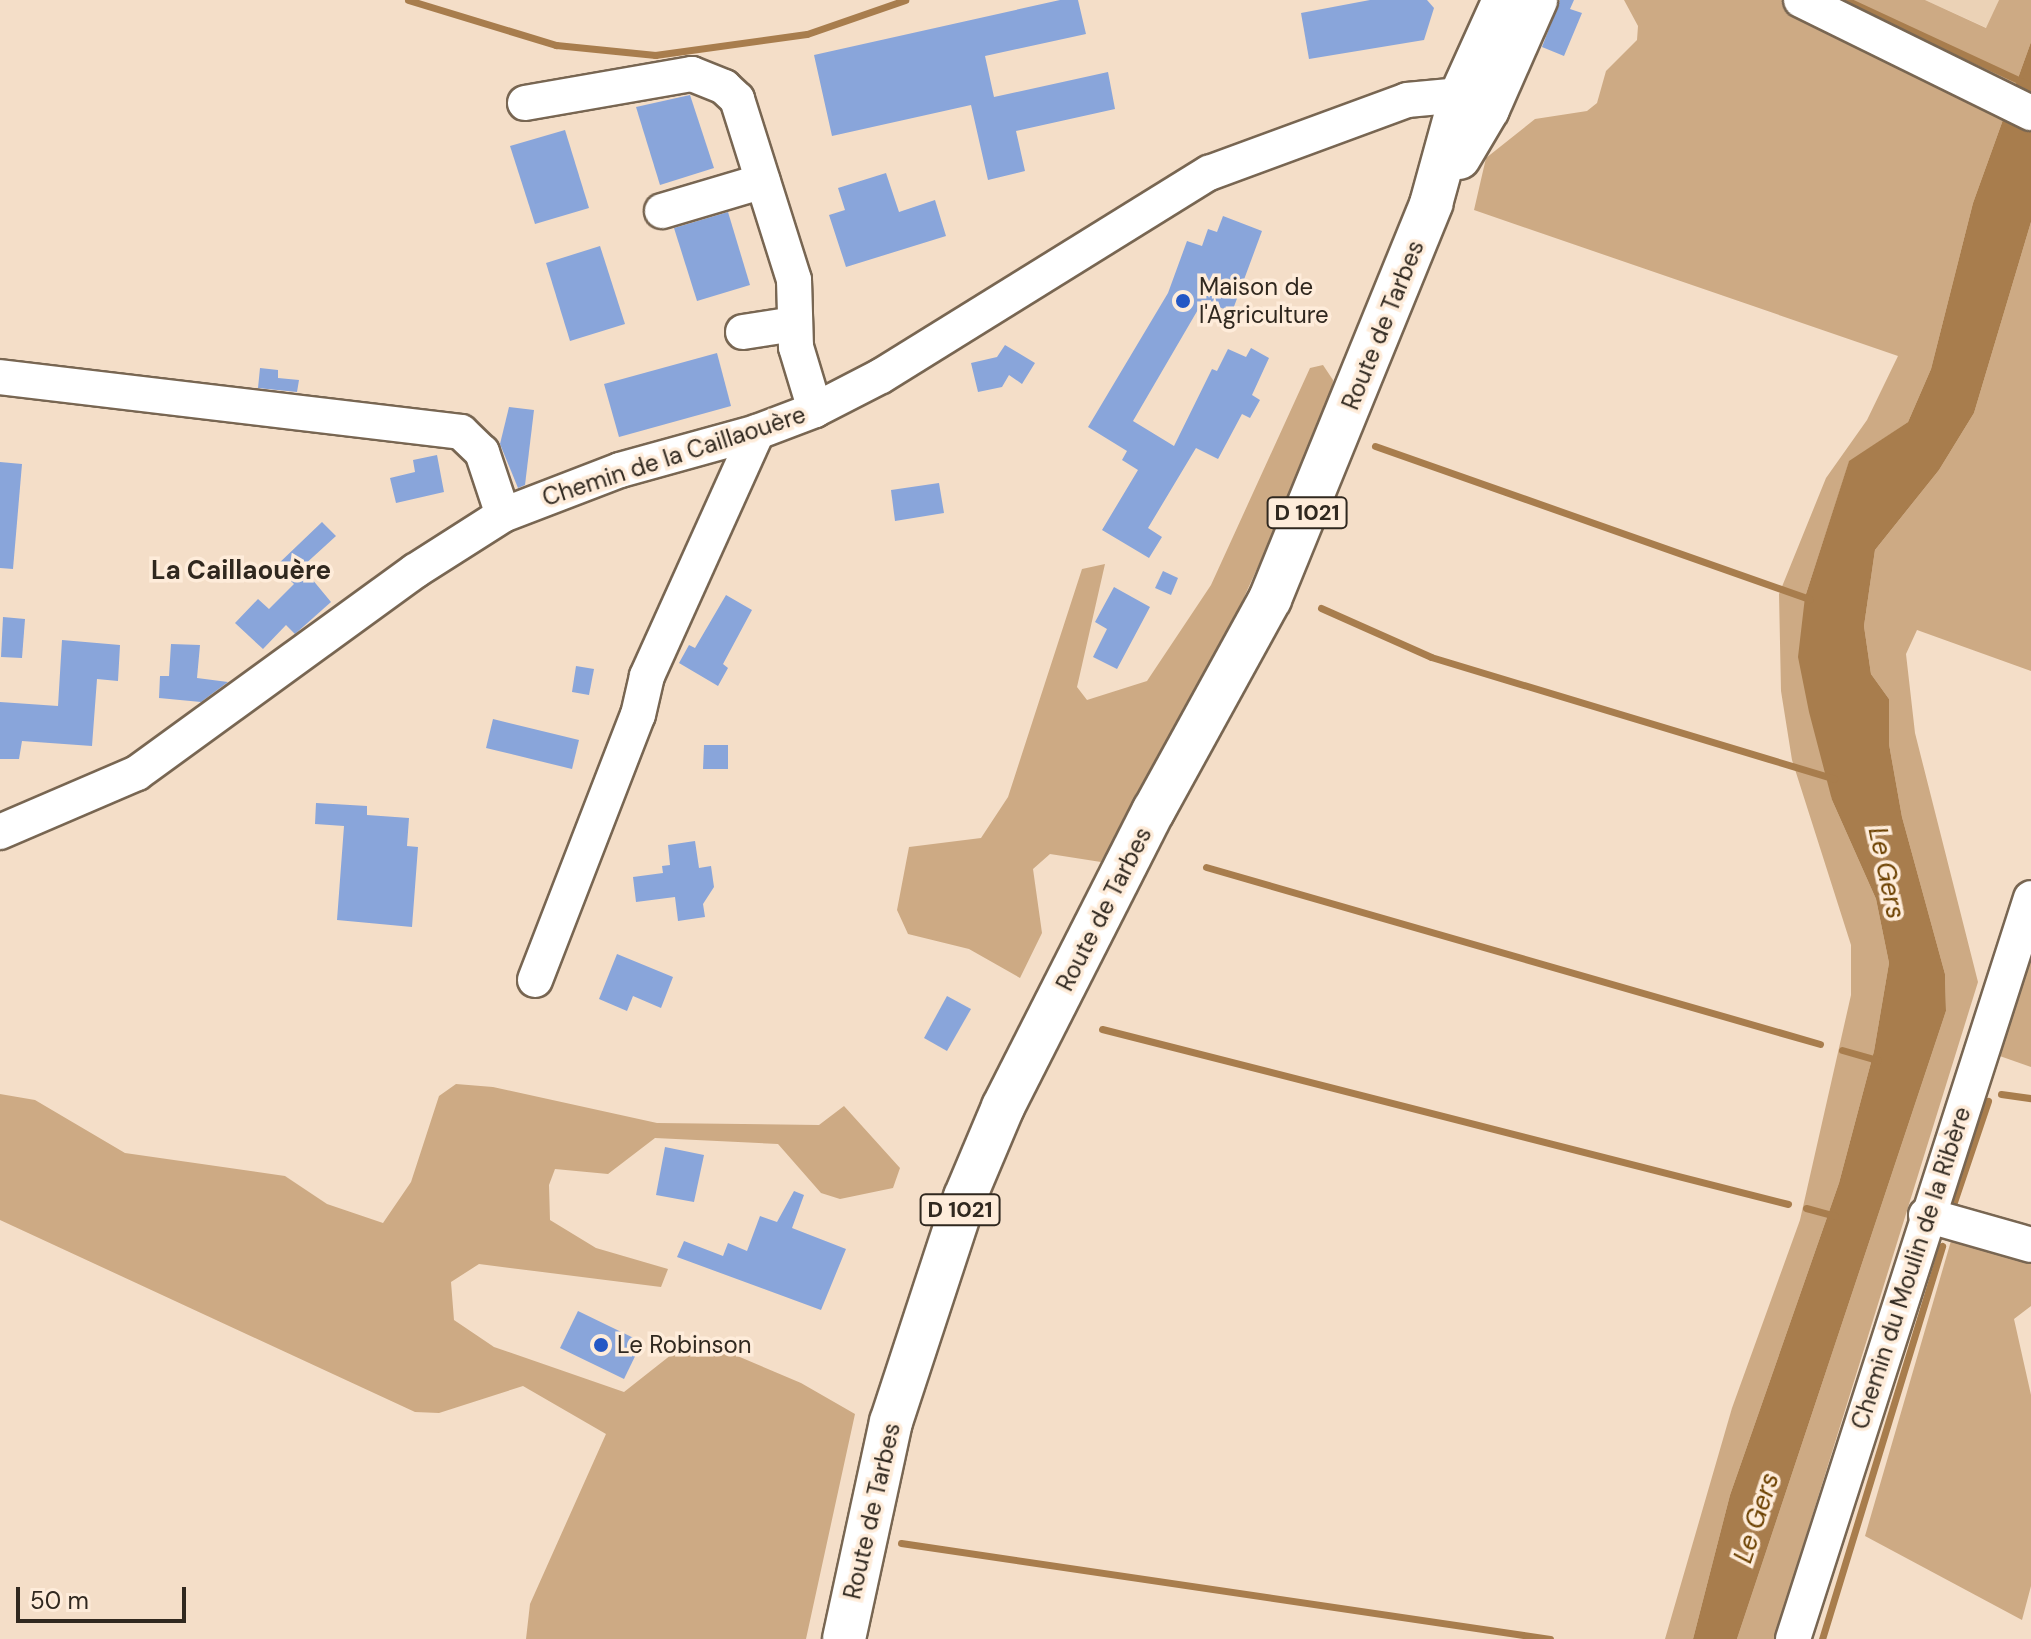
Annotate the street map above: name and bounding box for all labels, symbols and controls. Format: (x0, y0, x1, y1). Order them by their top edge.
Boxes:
street label: Route de Tarbes (1336, 236, 1430, 414)
place label: Maison de l'Agriculture (1199, 273, 1329, 329)
marker: Maison de l'Agriculture (1174, 292, 1192, 310)
street label: Chemin de la Caillaouère (539, 400, 809, 512)
road number: D 1021 (1265, 495, 1349, 531)
district label: La Caillaouère (151, 555, 331, 587)
street label: Route de Tarbes (1050, 822, 1158, 996)
water label: Le Gers (1861, 824, 1911, 922)
street label: Chemin du Moulin de la Ribère (1845, 1103, 1977, 1433)
road number: D 1021 (918, 1192, 1002, 1228)
place label: Le Robinson (617, 1331, 752, 1359)
marker: Le Robinson (592, 1336, 610, 1354)
street label: Route de Tarbes (838, 1420, 906, 1602)
water label: Le Gers (1728, 1469, 1786, 1567)
scale bar (20, 1571, 190, 1621)
text: 50 m (30, 1585, 89, 1616)

